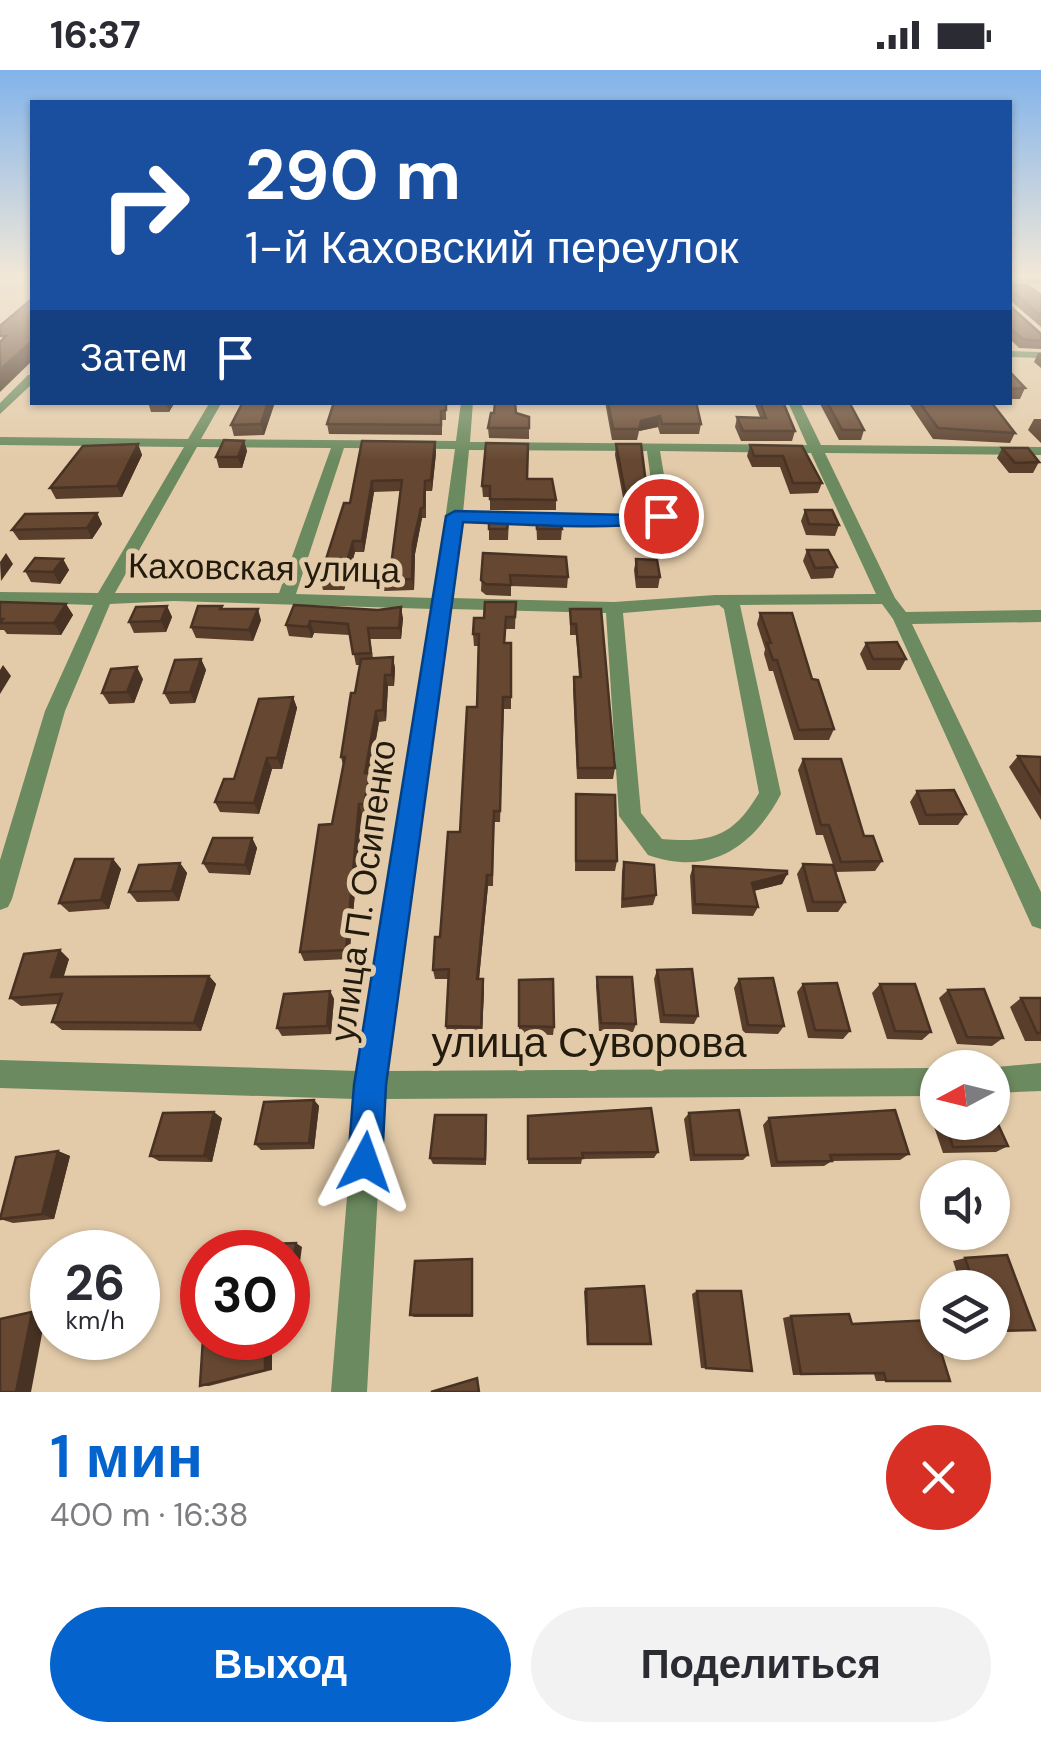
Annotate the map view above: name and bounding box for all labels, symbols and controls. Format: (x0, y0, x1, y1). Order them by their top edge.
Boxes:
text: 16:37 (50, 10, 141, 60)
text: 290 m (245, 130, 461, 221)
icon: right (80, 140, 210, 270)
text: 1-й Каховский переулок (245, 218, 739, 277)
icon: arrive (208, 330, 263, 385)
text: Затем (80, 333, 188, 383)
pin (619, 474, 704, 559)
icon: arrive (634, 489, 689, 544)
street label: Каховская улица (128, 543, 401, 593)
street label: улица П. Осипенко (319, 737, 407, 1045)
street label: улица Суворова (431, 1015, 747, 1070)
north arrow (920, 1050, 1010, 1140)
map controls (920, 1050, 1010, 1360)
position arrow (313, 1110, 417, 1214)
button: sound (920, 1160, 1010, 1250)
speed limit sign: 30 (180, 1230, 310, 1360)
text: 26 (65, 1250, 125, 1316)
button: layers (920, 1270, 1010, 1360)
text: km/h (65, 1304, 125, 1337)
text: 1 мин (50, 1417, 203, 1496)
button: close (886, 1425, 991, 1530)
text: 400 m · 16:38 (50, 1494, 249, 1536)
button: Выход (50, 1607, 511, 1722)
button: Поделиться (531, 1607, 991, 1722)

